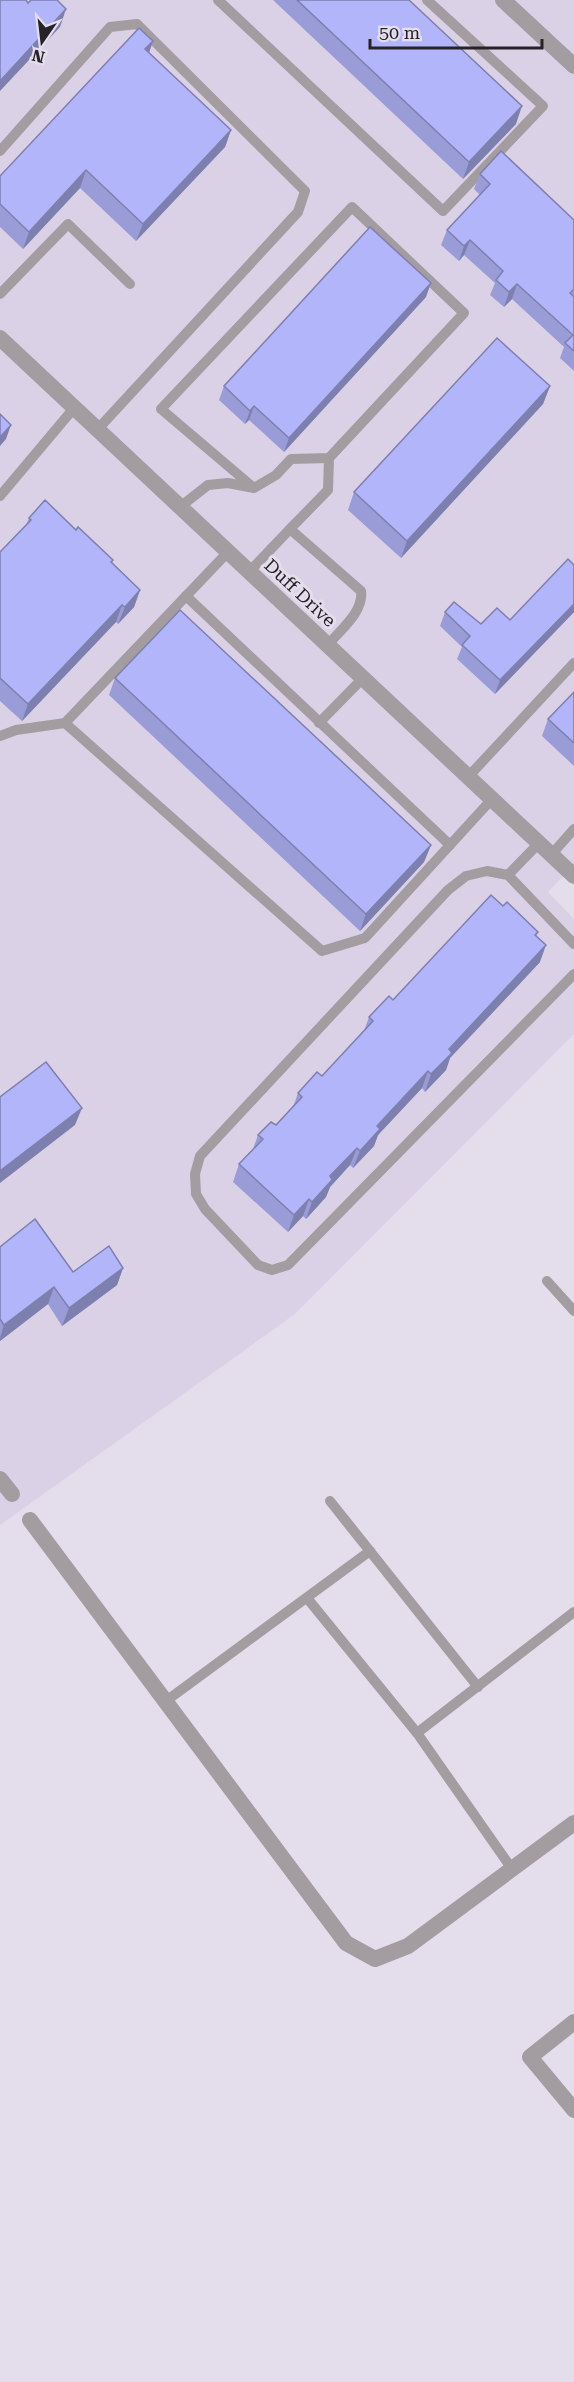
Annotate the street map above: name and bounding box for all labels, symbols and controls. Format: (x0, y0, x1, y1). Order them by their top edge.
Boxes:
north arrow (12, 12, 72, 72)
scale bar (370, 12, 542, 50)
text: 50 m (379, 22, 420, 43)
text: N (30, 45, 47, 67)
street label: Duff Drive (260, 554, 340, 631)

